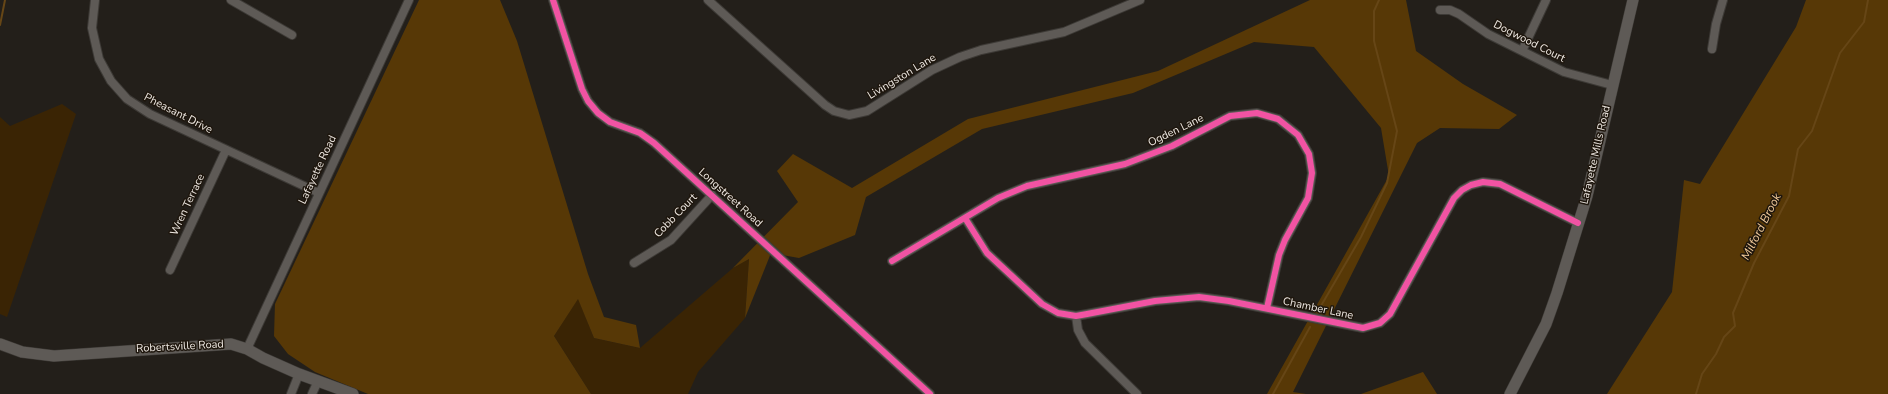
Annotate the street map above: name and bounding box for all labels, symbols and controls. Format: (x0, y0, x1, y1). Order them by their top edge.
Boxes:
street label: Dogwood Court (1491, 18, 1567, 66)
street label: Livingston Lane (865, 51, 939, 103)
street label: Pheasant Drive (142, 91, 214, 137)
street label: Lafayette Mills Road (1578, 104, 1614, 206)
street label: Ogden Lane (1146, 112, 1206, 150)
street label: Lafayette Road (296, 134, 340, 206)
street label: Longstreet Road (695, 166, 765, 230)
street label: Wren Terrace (168, 172, 208, 238)
street label: Cobb Court (652, 191, 700, 241)
water label: Milford Brook (1739, 191, 1785, 263)
street label: Chamber Lane (1281, 295, 1355, 323)
street label: Robertsville Road (136, 338, 224, 356)

